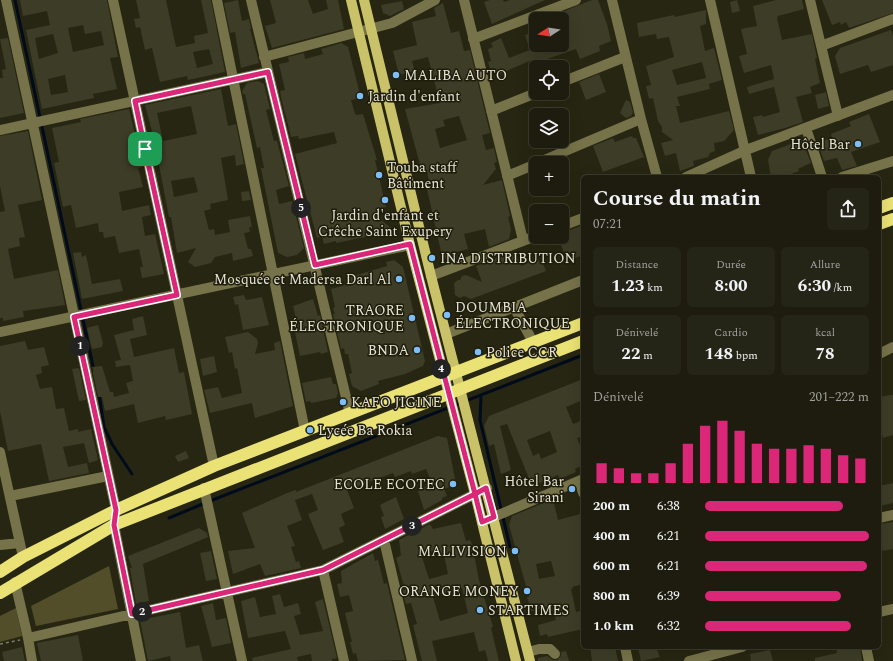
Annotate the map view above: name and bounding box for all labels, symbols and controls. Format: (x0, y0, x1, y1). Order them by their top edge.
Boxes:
north arrow (529, 12, 569, 52)
map controls (529, 12, 569, 244)
button: locate (529, 60, 569, 100)
place label: MALIBA AUTO (404, 65, 507, 86)
marker: MALIBA AUTO (391, 70, 401, 80)
place label: Jardin d'enfant (368, 86, 460, 107)
marker: Jardin d'enfant (355, 91, 365, 101)
button: layers (529, 108, 569, 148)
pin (128, 132, 162, 166)
place label: Hôtel Bar (790, 134, 850, 155)
icon: arrive (134, 138, 156, 160)
marker: Hôtel Bar (853, 139, 863, 149)
button: + (529, 156, 569, 196)
place label: Touba staff Bâtiment (387, 157, 458, 194)
marker: Touba staff Bâtiment (374, 170, 384, 180)
text: Course du matin (593, 182, 761, 215)
button: share (827, 188, 869, 230)
marker: Jardin d'enfant et Crêche Saint Exupery (380, 195, 390, 205)
pin: 5 (291, 198, 311, 218)
text: 5 (298, 199, 304, 216)
button: − (529, 204, 569, 244)
place label: Jardin d'enfant et Crêche Saint Exupery (318, 205, 453, 242)
text: 07:21 (593, 214, 622, 234)
place label: INA DISTRIBUTION (440, 248, 576, 269)
marker: INA DISTRIBUTION (427, 253, 437, 263)
text: Distance (616, 256, 658, 273)
text: Durée (716, 256, 746, 273)
text: Allure (810, 256, 840, 273)
place label: Mosquée et Madersa Darl Al (214, 269, 391, 290)
text: 1.23 (611, 273, 644, 299)
text: 8:00 (714, 273, 748, 299)
text: 6:30 (798, 273, 831, 299)
marker: Mosquée et Madersa Darl Al (394, 274, 404, 284)
text: km (644, 279, 663, 296)
text: /km (831, 279, 852, 296)
place label: DOUMBIA ÉLECTRONIQUE (455, 297, 570, 334)
place label: TRAORE ÉLECTRONIQUE (289, 300, 404, 337)
marker: DOUMBIA ÉLECTRONIQUE (442, 310, 452, 320)
marker: TRAORE ÉLECTRONIQUE (407, 313, 417, 323)
text: Dénivelé (616, 324, 658, 341)
text: Cardio (714, 324, 748, 341)
text: kcal (815, 324, 835, 341)
pin: 1 (70, 336, 90, 356)
text: 1 (77, 337, 83, 354)
place label: BNDA (368, 340, 409, 361)
text: 22 (621, 341, 640, 367)
text: 148 (704, 341, 733, 367)
text: 78 (815, 341, 835, 367)
place label: Police CCR (486, 342, 558, 363)
marker: BNDA (412, 345, 422, 355)
marker: Police CCR (473, 347, 483, 357)
text: m (640, 347, 653, 364)
text: bpm (733, 347, 758, 364)
pin: 4 (431, 359, 451, 379)
text: 4 (438, 360, 444, 377)
text: Dénivelé (593, 387, 644, 407)
text: 201–222 m (809, 387, 869, 407)
place label: KAFO JIGINE (351, 392, 442, 413)
marker: KAFO JIGINE (338, 397, 348, 407)
place label: Lycée Ba Rokia (318, 420, 412, 441)
marker: Lycée Ba Rokia (305, 425, 315, 435)
place label: Hôtel Bar Sirani (504, 471, 564, 508)
place label: ECOLE ECOTEC (334, 474, 445, 495)
marker: ECOLE ECOTEC (448, 479, 458, 489)
marker: Hôtel Bar Sirani (567, 484, 577, 494)
text: 200 m (593, 496, 630, 516)
text: 6:38 (657, 496, 680, 516)
pin: 3 (402, 516, 422, 536)
text: 3 (409, 517, 415, 534)
text: 400 m (593, 526, 630, 546)
text: 6:21 (657, 526, 680, 546)
place label: MALIVISION (418, 541, 507, 562)
marker: MALIVISION (510, 546, 520, 556)
text: 600 m (593, 556, 630, 576)
text: 6:21 (657, 556, 680, 576)
place label: ORANGE MONEY (399, 581, 519, 602)
marker: ORANGE MONEY (522, 586, 532, 596)
text: 800 m (593, 586, 630, 606)
text: 6:39 (657, 586, 680, 606)
place label: STARTIMES (488, 600, 569, 621)
pin: 2 (132, 602, 152, 622)
text: 2 (139, 603, 145, 620)
marker: STARTIMES (475, 605, 485, 615)
text: 1.0 km (593, 616, 634, 636)
text: 6:32 (657, 616, 680, 636)

